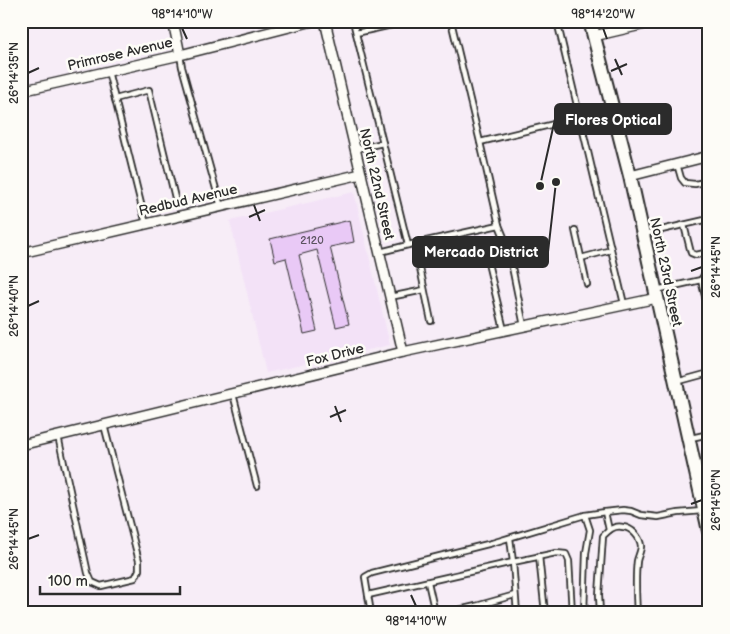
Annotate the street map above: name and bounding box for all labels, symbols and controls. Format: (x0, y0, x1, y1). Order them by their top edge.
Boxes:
text: 98°14'10"W (151, 7, 213, 22)
text: 98°14'20"W (571, 7, 635, 22)
street label: Primrose Avenue (66, 34, 174, 74)
text: 26°14'35"N (7, 42, 22, 104)
callout: Flores Optical (555, 104, 671, 134)
text: Flores Optical (565, 111, 661, 130)
street label: North 22nd Street (356, 127, 398, 242)
street label: Redbud Avenue (137, 180, 239, 220)
street label: North 23rd Street (646, 216, 686, 329)
house number: 2120 (300, 234, 324, 247)
text: 26°14'45"N (709, 236, 724, 298)
callout: Mercado District (413, 237, 548, 267)
text: Mercado District (424, 243, 538, 262)
text: 26°14'40"N (7, 275, 22, 337)
street label: Fox Drive (304, 340, 366, 370)
text: 26°14'50"N (709, 469, 724, 531)
text: 26°14'45"N (7, 508, 22, 570)
scale bar (40, 564, 180, 596)
text: 100 m (48, 572, 88, 591)
text: 98°14'10"W (385, 614, 447, 629)

